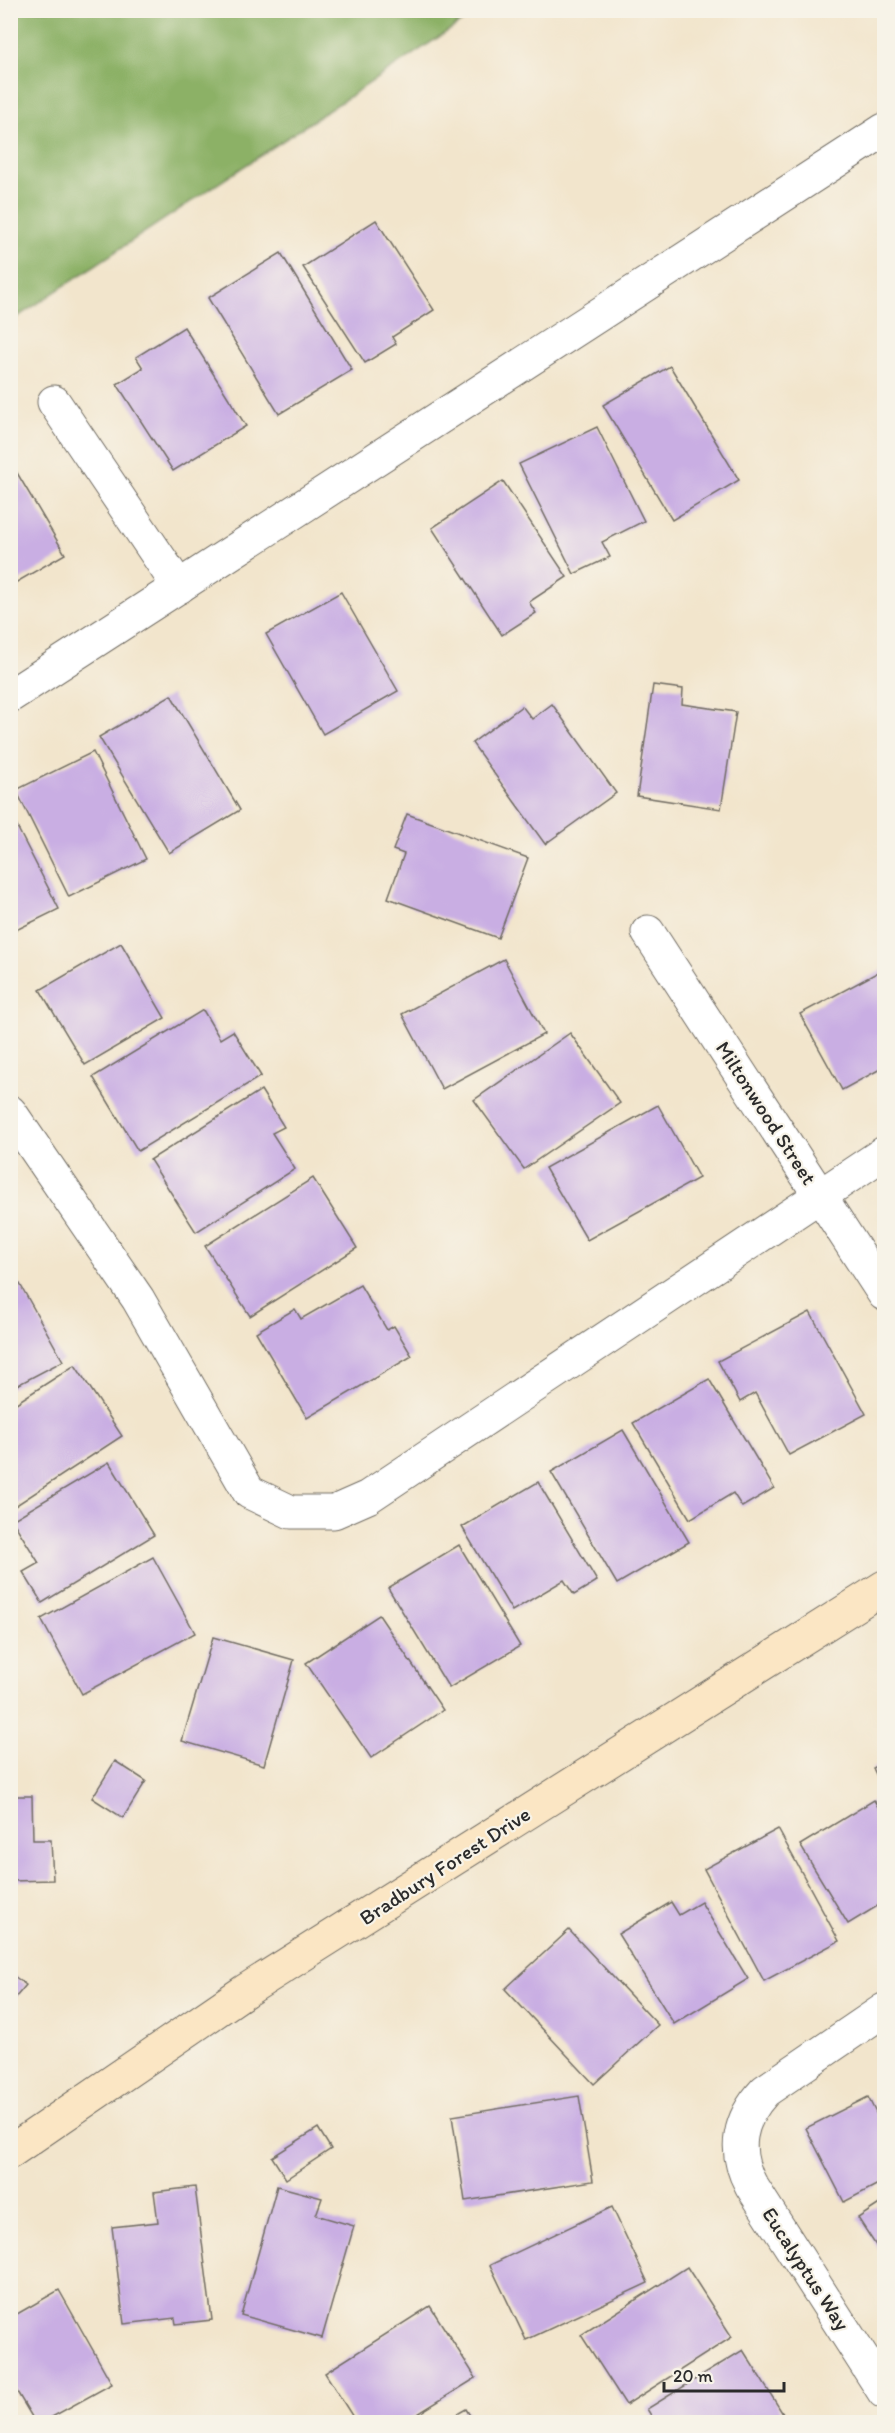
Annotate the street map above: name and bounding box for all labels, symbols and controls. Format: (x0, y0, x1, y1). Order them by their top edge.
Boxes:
street label: Miltonwood Street (711, 1036, 822, 1189)
street label: Bradbury Forest Drive (355, 1801, 535, 1930)
street label: Eucalyptus Way (757, 2202, 856, 2335)
scale bar (664, 2355, 784, 2393)
text: 20 m (673, 2365, 713, 2387)

